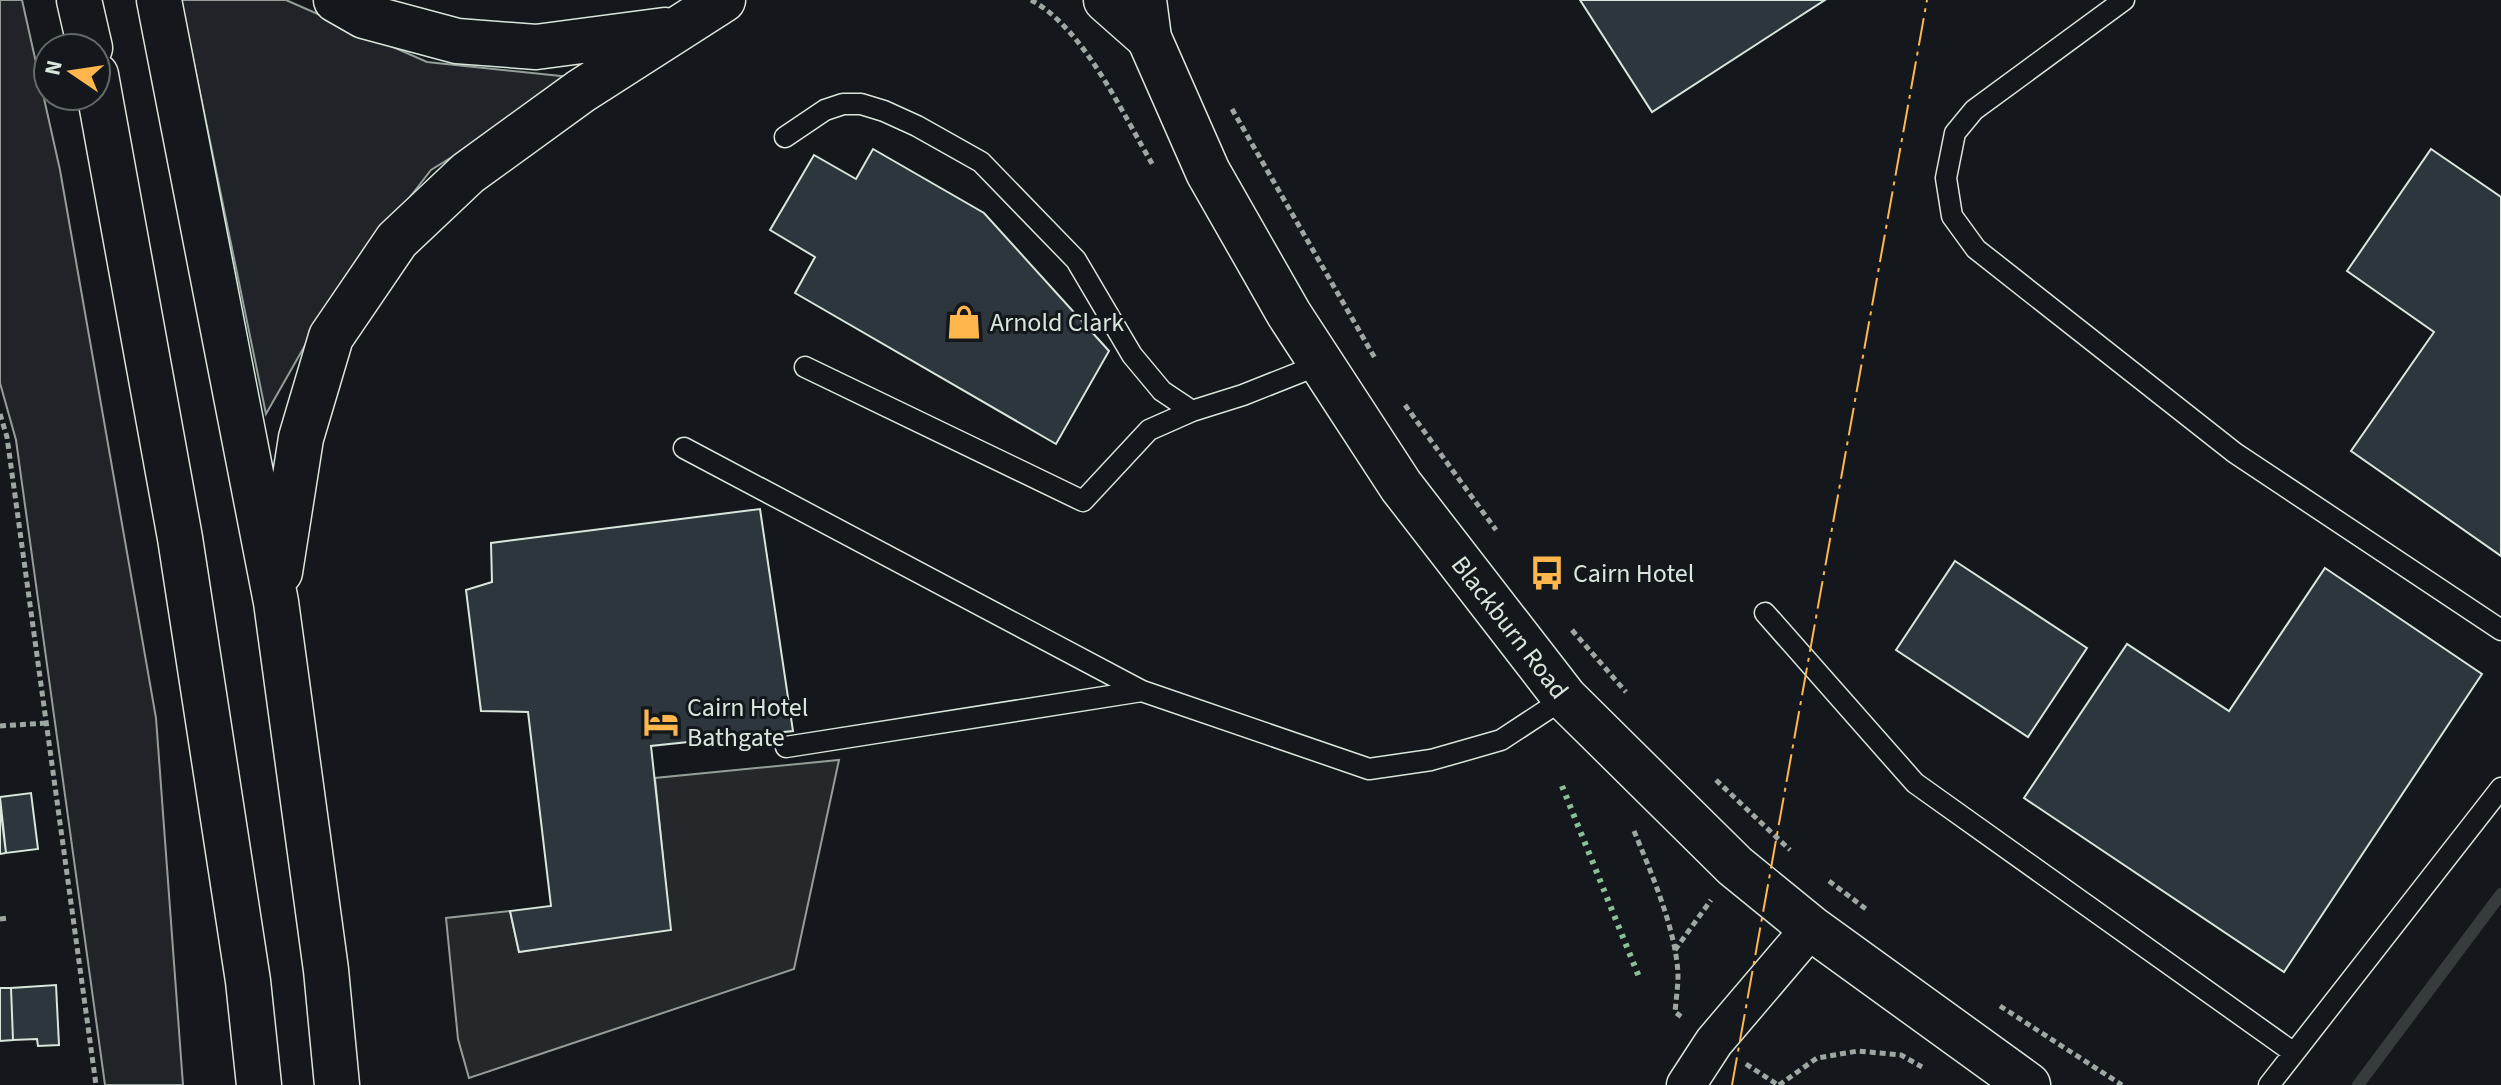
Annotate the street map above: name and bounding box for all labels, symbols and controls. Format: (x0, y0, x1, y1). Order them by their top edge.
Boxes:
north arrow (32, 32, 112, 112)
text: N (36, 57, 71, 78)
shop icon: Arnold Clark (945, 303, 983, 341)
place label: Arnold Clark (990, 304, 1124, 341)
street label: Blackburn Road (1443, 548, 1578, 707)
bus stop icon: Cairn Hotel (1528, 554, 1566, 592)
place label: Cairn Hotel (1573, 555, 1694, 592)
place label: Cairn Hotel Bathgate (687, 689, 808, 756)
hotel icon: Cairn Hotel Bathgate (642, 703, 680, 741)

